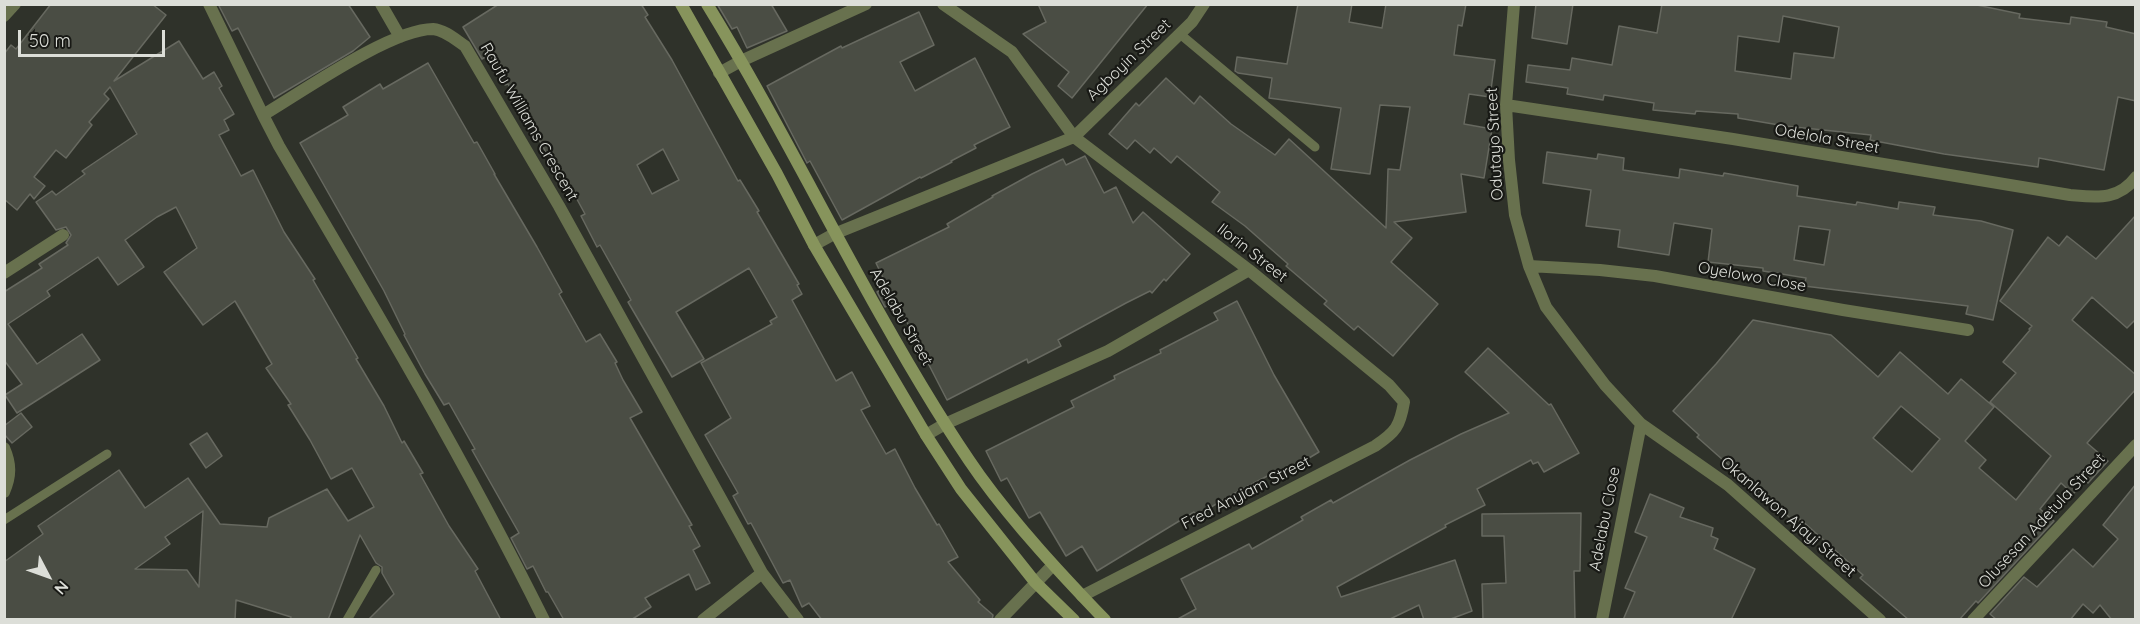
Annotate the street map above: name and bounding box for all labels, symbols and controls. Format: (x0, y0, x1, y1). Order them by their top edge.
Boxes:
street label: Agboyin Street (1083, 15, 1175, 105)
scale bar (21, 18, 168, 56)
text: 50 m (29, 29, 71, 52)
street label: Raufu Williams Crescent (476, 40, 582, 204)
street label: Odutayo Street (1482, 87, 1508, 201)
street label: Odelola Street (1773, 120, 1881, 158)
street label: Ilorin Street (1213, 220, 1291, 286)
street label: Oyelowo Close (1696, 258, 1808, 296)
street label: Adelabu Street (865, 265, 937, 369)
street label: Olusesan Adetula Street (1974, 450, 2110, 592)
street label: Fred Anyiam Street (1178, 452, 1314, 534)
street label: Okanlawon Ajayi Street (1716, 453, 1860, 581)
street label: Adelabu Close (1585, 465, 1625, 573)
north arrow (18, 546, 78, 606)
text: N (50, 577, 73, 599)

